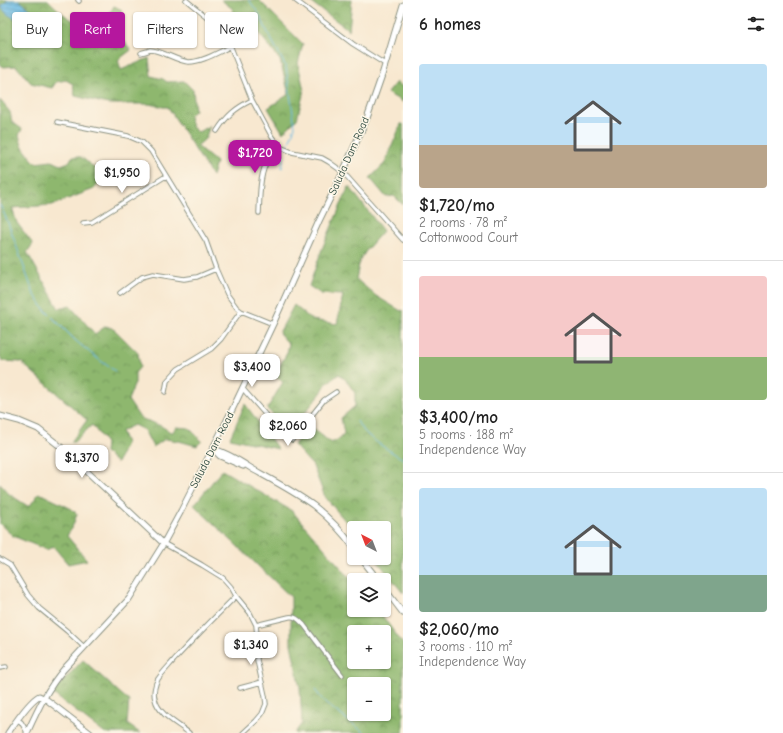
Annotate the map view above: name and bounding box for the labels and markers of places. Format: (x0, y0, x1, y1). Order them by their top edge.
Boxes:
pin: $1,720 (222, 140, 288, 174)
pin: $1,950 (89, 160, 155, 194)
pin: $3,400 (219, 354, 285, 388)
pin: $2,060 (255, 413, 321, 447)
pin: $1,370 (49, 445, 115, 479)
pin: $1,340 (218, 632, 284, 666)

